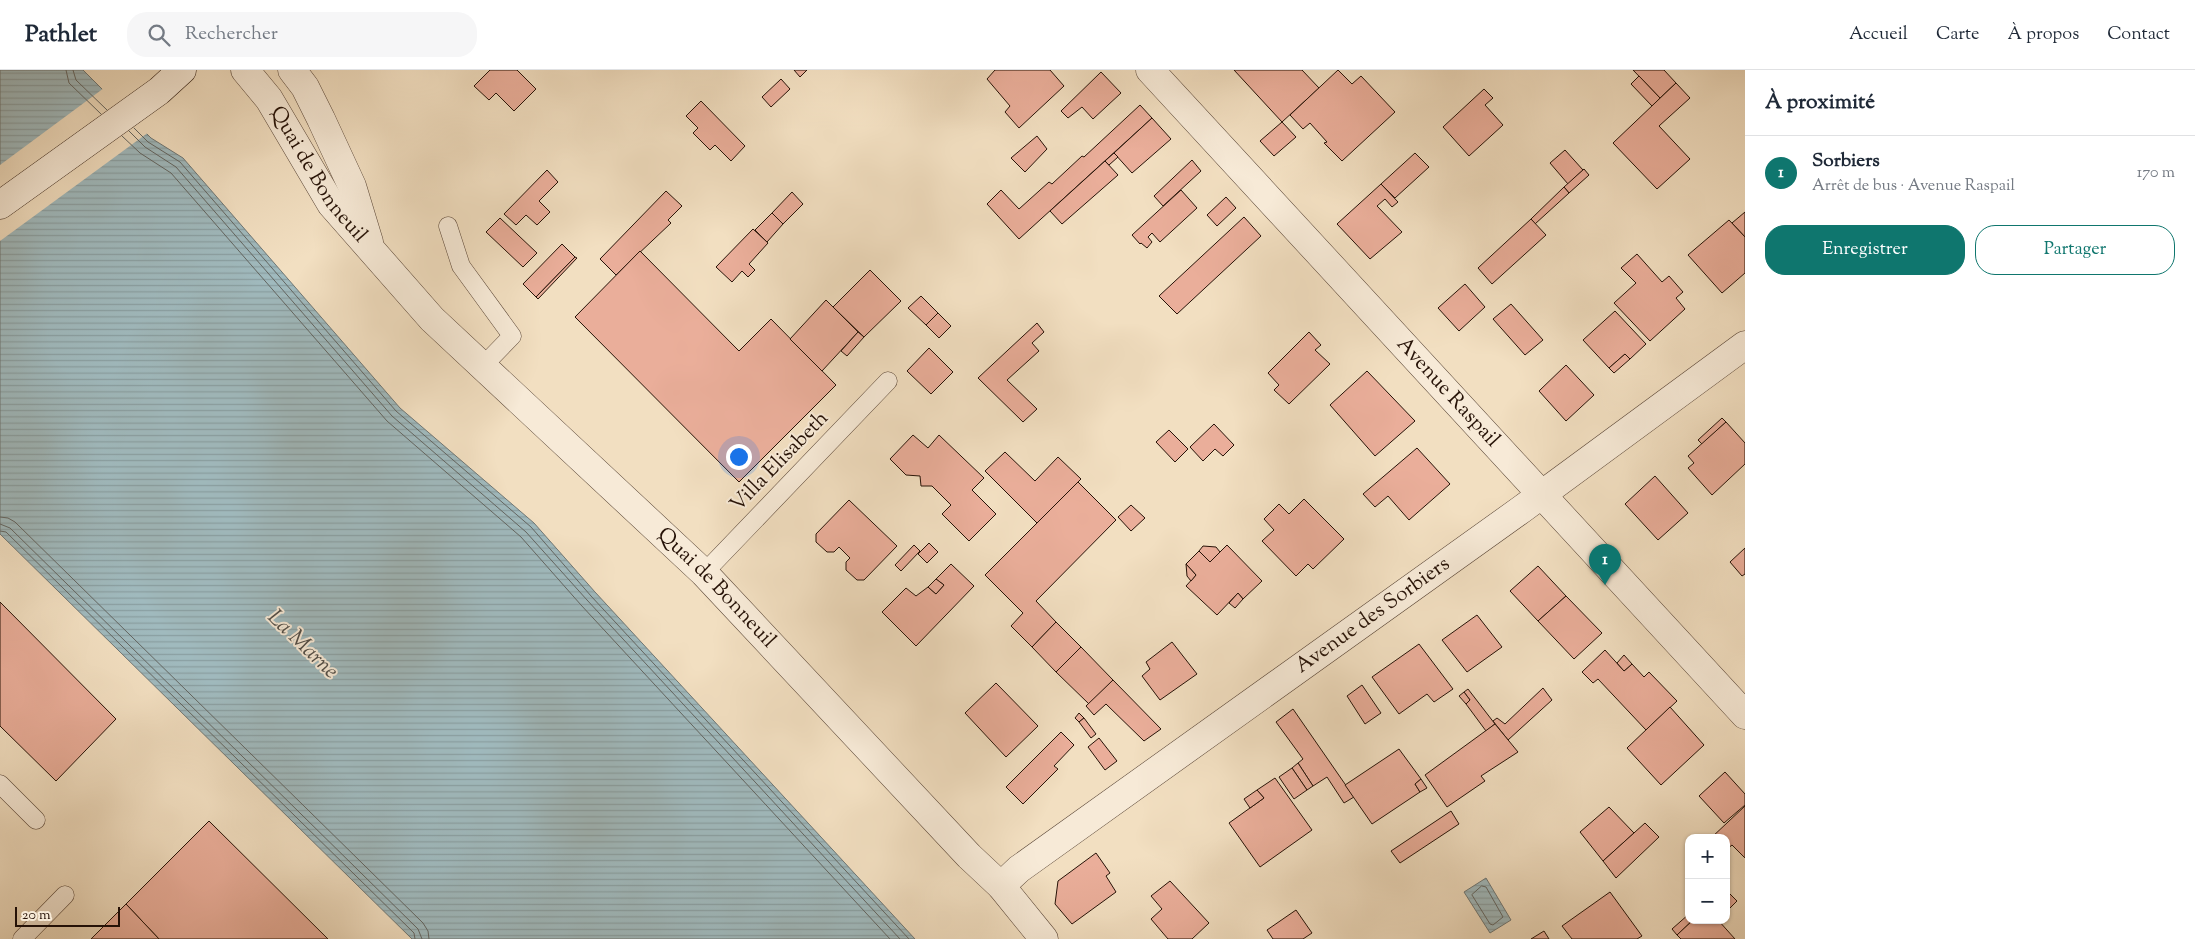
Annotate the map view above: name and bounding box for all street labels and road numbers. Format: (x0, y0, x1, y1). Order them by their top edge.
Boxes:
street label: Quai de Bonneuil (262, 101, 374, 250)
street label: Avenue Raspail (1389, 331, 1507, 455)
street label: Villa Elisabeth (724, 405, 836, 519)
street label: Quai de Bonneuil (650, 521, 782, 655)
street label: Avenue des Sorbiers (1289, 550, 1456, 681)

